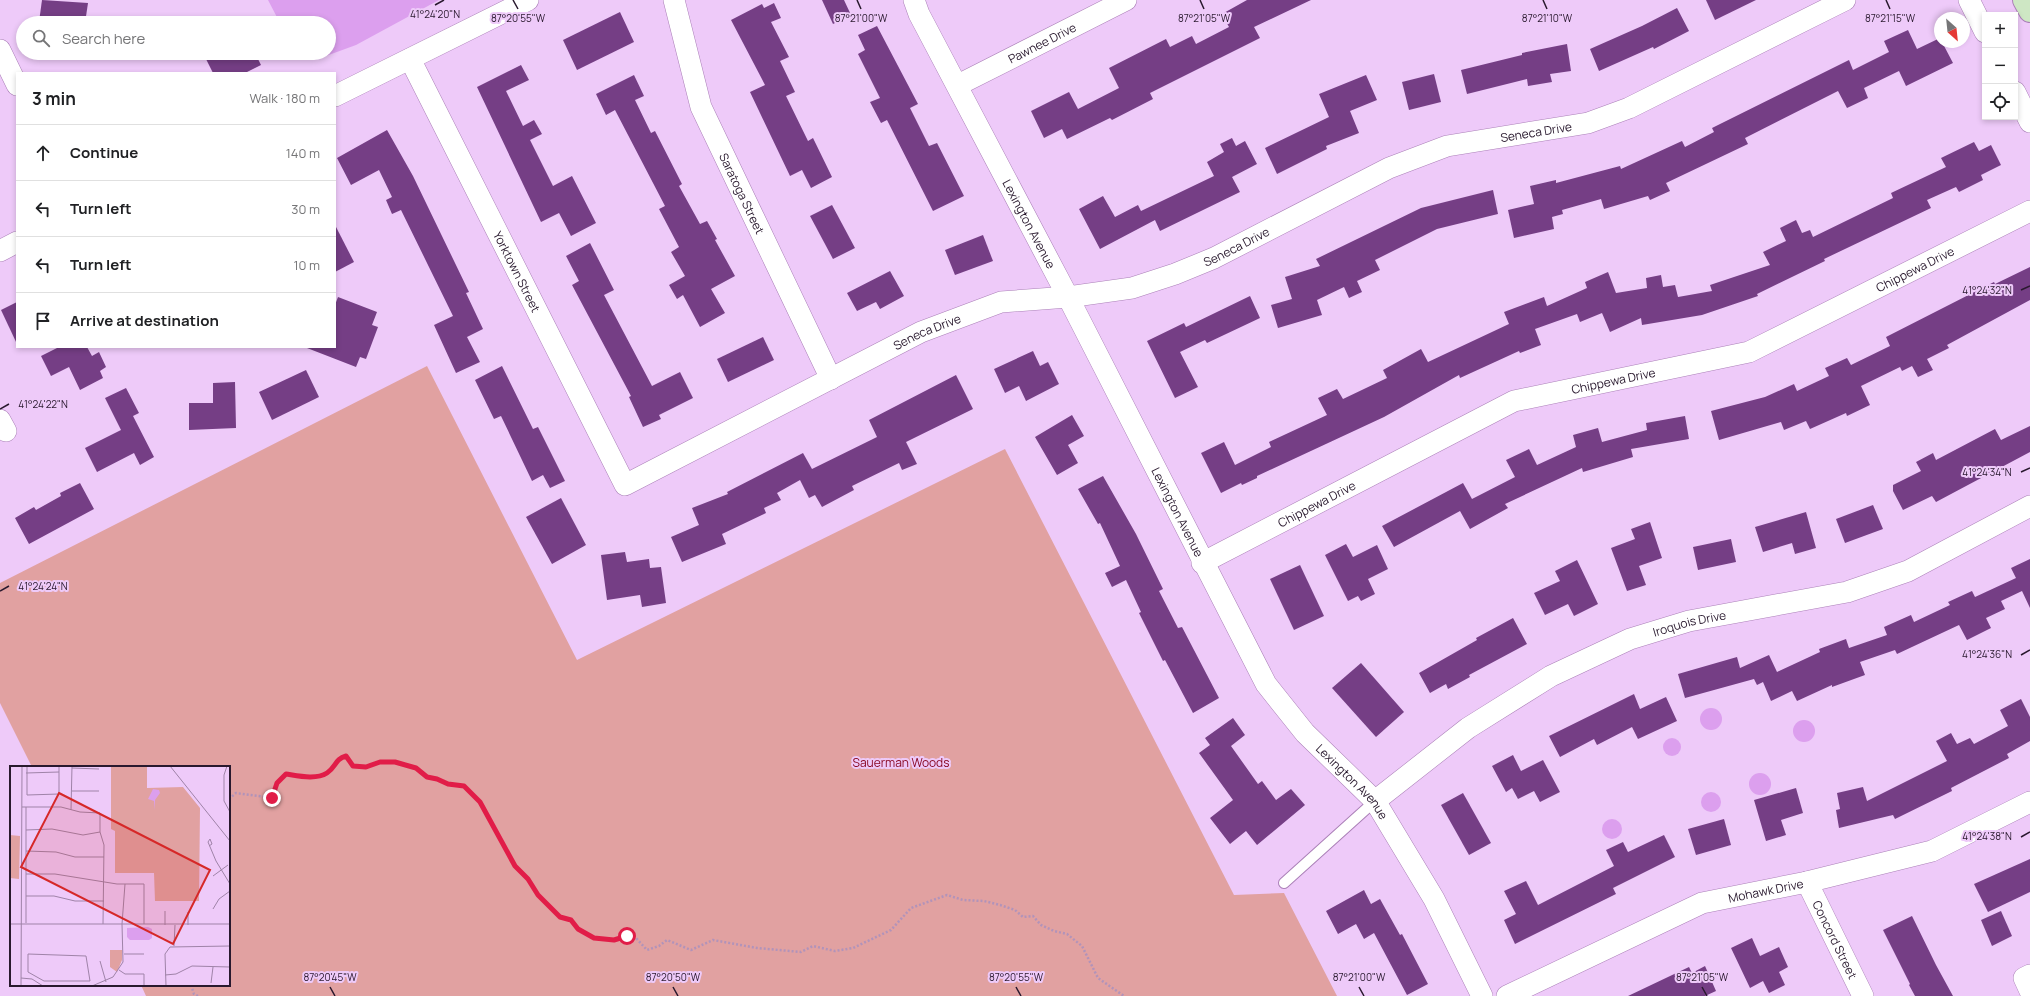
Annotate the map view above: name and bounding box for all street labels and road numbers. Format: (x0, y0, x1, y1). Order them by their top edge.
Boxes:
street label: Pawnee Drive (1005, 18, 1079, 67)
street label: Seneca Drive (1499, 117, 1573, 146)
street label: Saratoga Street (716, 150, 769, 237)
street label: Lexington Avenue (999, 176, 1060, 271)
street label: Seneca Drive (1201, 223, 1272, 270)
street label: Yorktown Street (490, 228, 545, 315)
street label: Chippewa Drive (1873, 242, 1957, 296)
street label: Seneca Drive (890, 309, 963, 354)
street label: Chippewa Drive (1570, 363, 1657, 397)
street label: Lexington Avenue (1148, 464, 1208, 560)
street label: Chippewa Drive (1275, 476, 1358, 531)
street label: Iroquois Drive (1651, 606, 1727, 640)
street label: Lexington Avenue (1312, 740, 1392, 822)
street label: Mohawk Drive (1727, 874, 1805, 906)
street label: Concord Street (1809, 897, 1862, 982)

